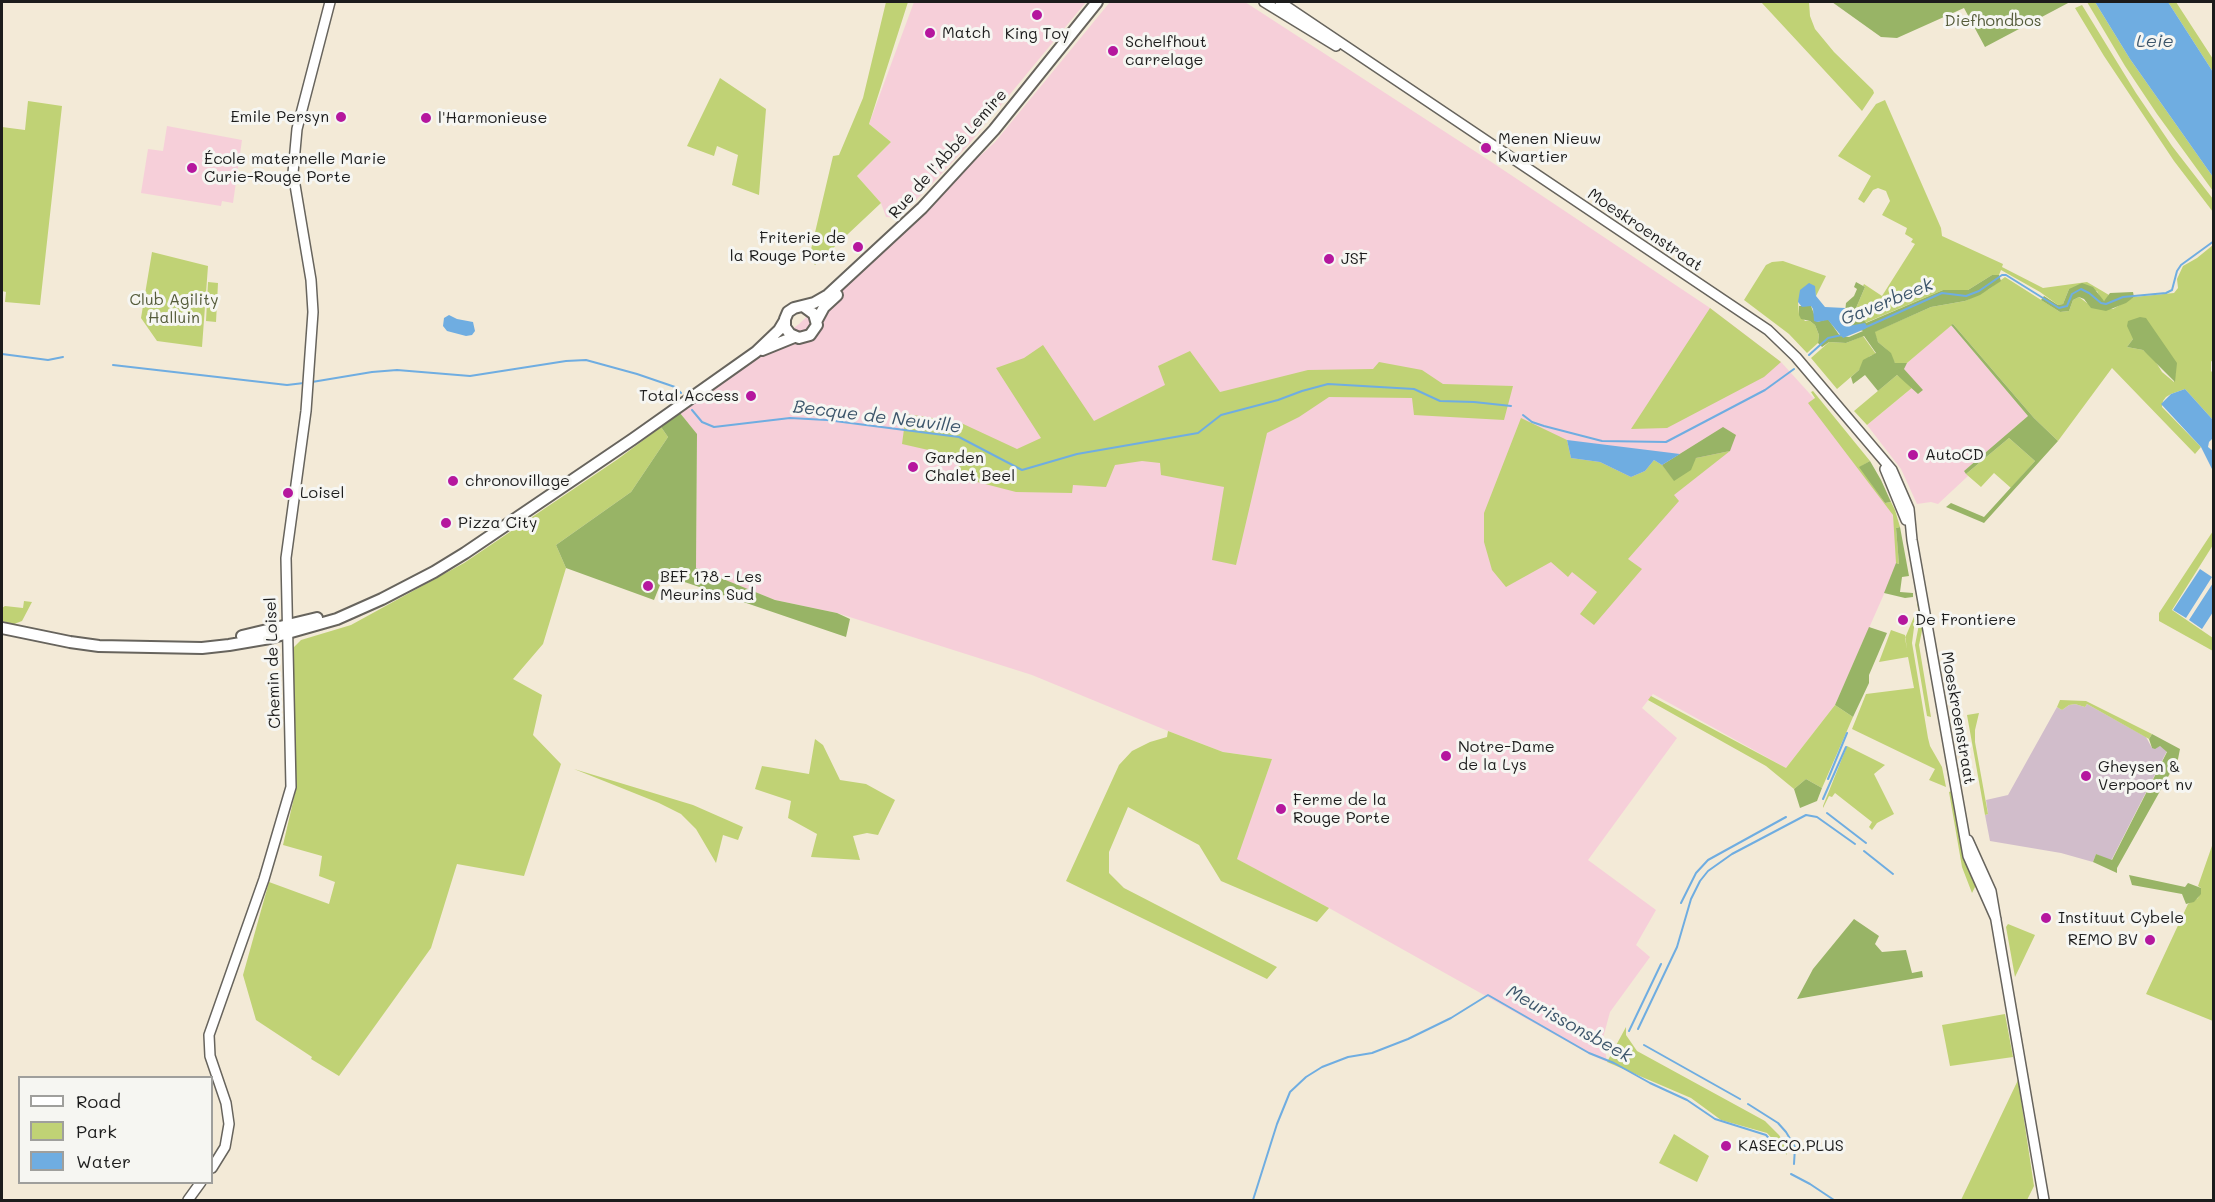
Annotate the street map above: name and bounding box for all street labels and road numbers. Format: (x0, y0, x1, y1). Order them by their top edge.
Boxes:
street label: Rue de l'Abbé Lemire (885, 85, 1011, 223)
street label: Moeskroenstraat (1584, 184, 1706, 276)
street label: Chemin de Loisel (261, 597, 285, 729)
street label: Moeskroenstraat (1937, 650, 1979, 786)

